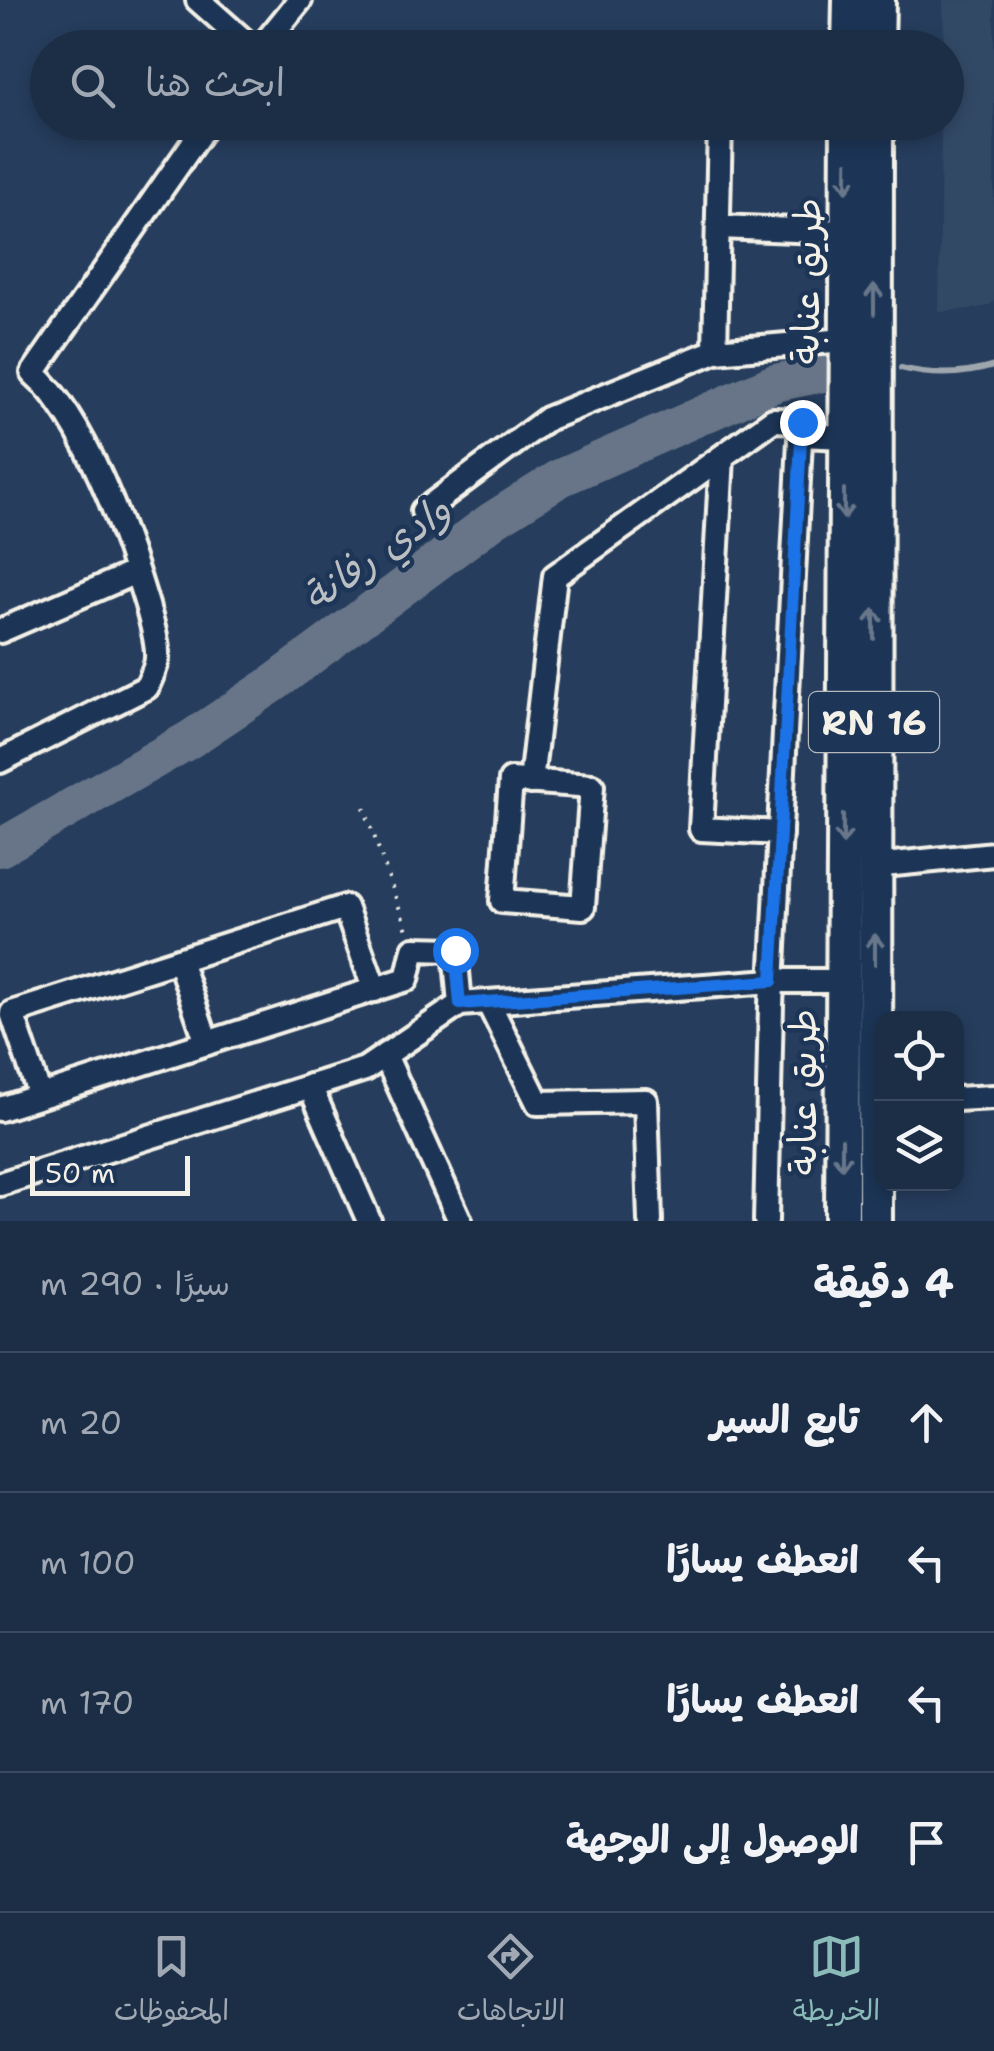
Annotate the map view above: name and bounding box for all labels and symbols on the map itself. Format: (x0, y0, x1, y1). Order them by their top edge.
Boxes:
one-way arrow (837, 160, 856, 193)
street label: طريق عنابة (779, 197, 833, 365)
one-way arrow (864, 283, 884, 316)
route end (780, 400, 826, 446)
water label: وادي رفانة (291, 482, 462, 625)
one-way arrow (834, 486, 854, 519)
one-way arrow (864, 608, 884, 640)
road number: RN 16 (809, 692, 939, 752)
one-way arrow (834, 812, 852, 844)
route start (433, 928, 479, 974)
one-way arrow (866, 933, 884, 966)
street label: طريق عنابة (777, 1009, 828, 1175)
one-way arrow (832, 1136, 852, 1169)
scale bar (30, 1151, 190, 1196)

